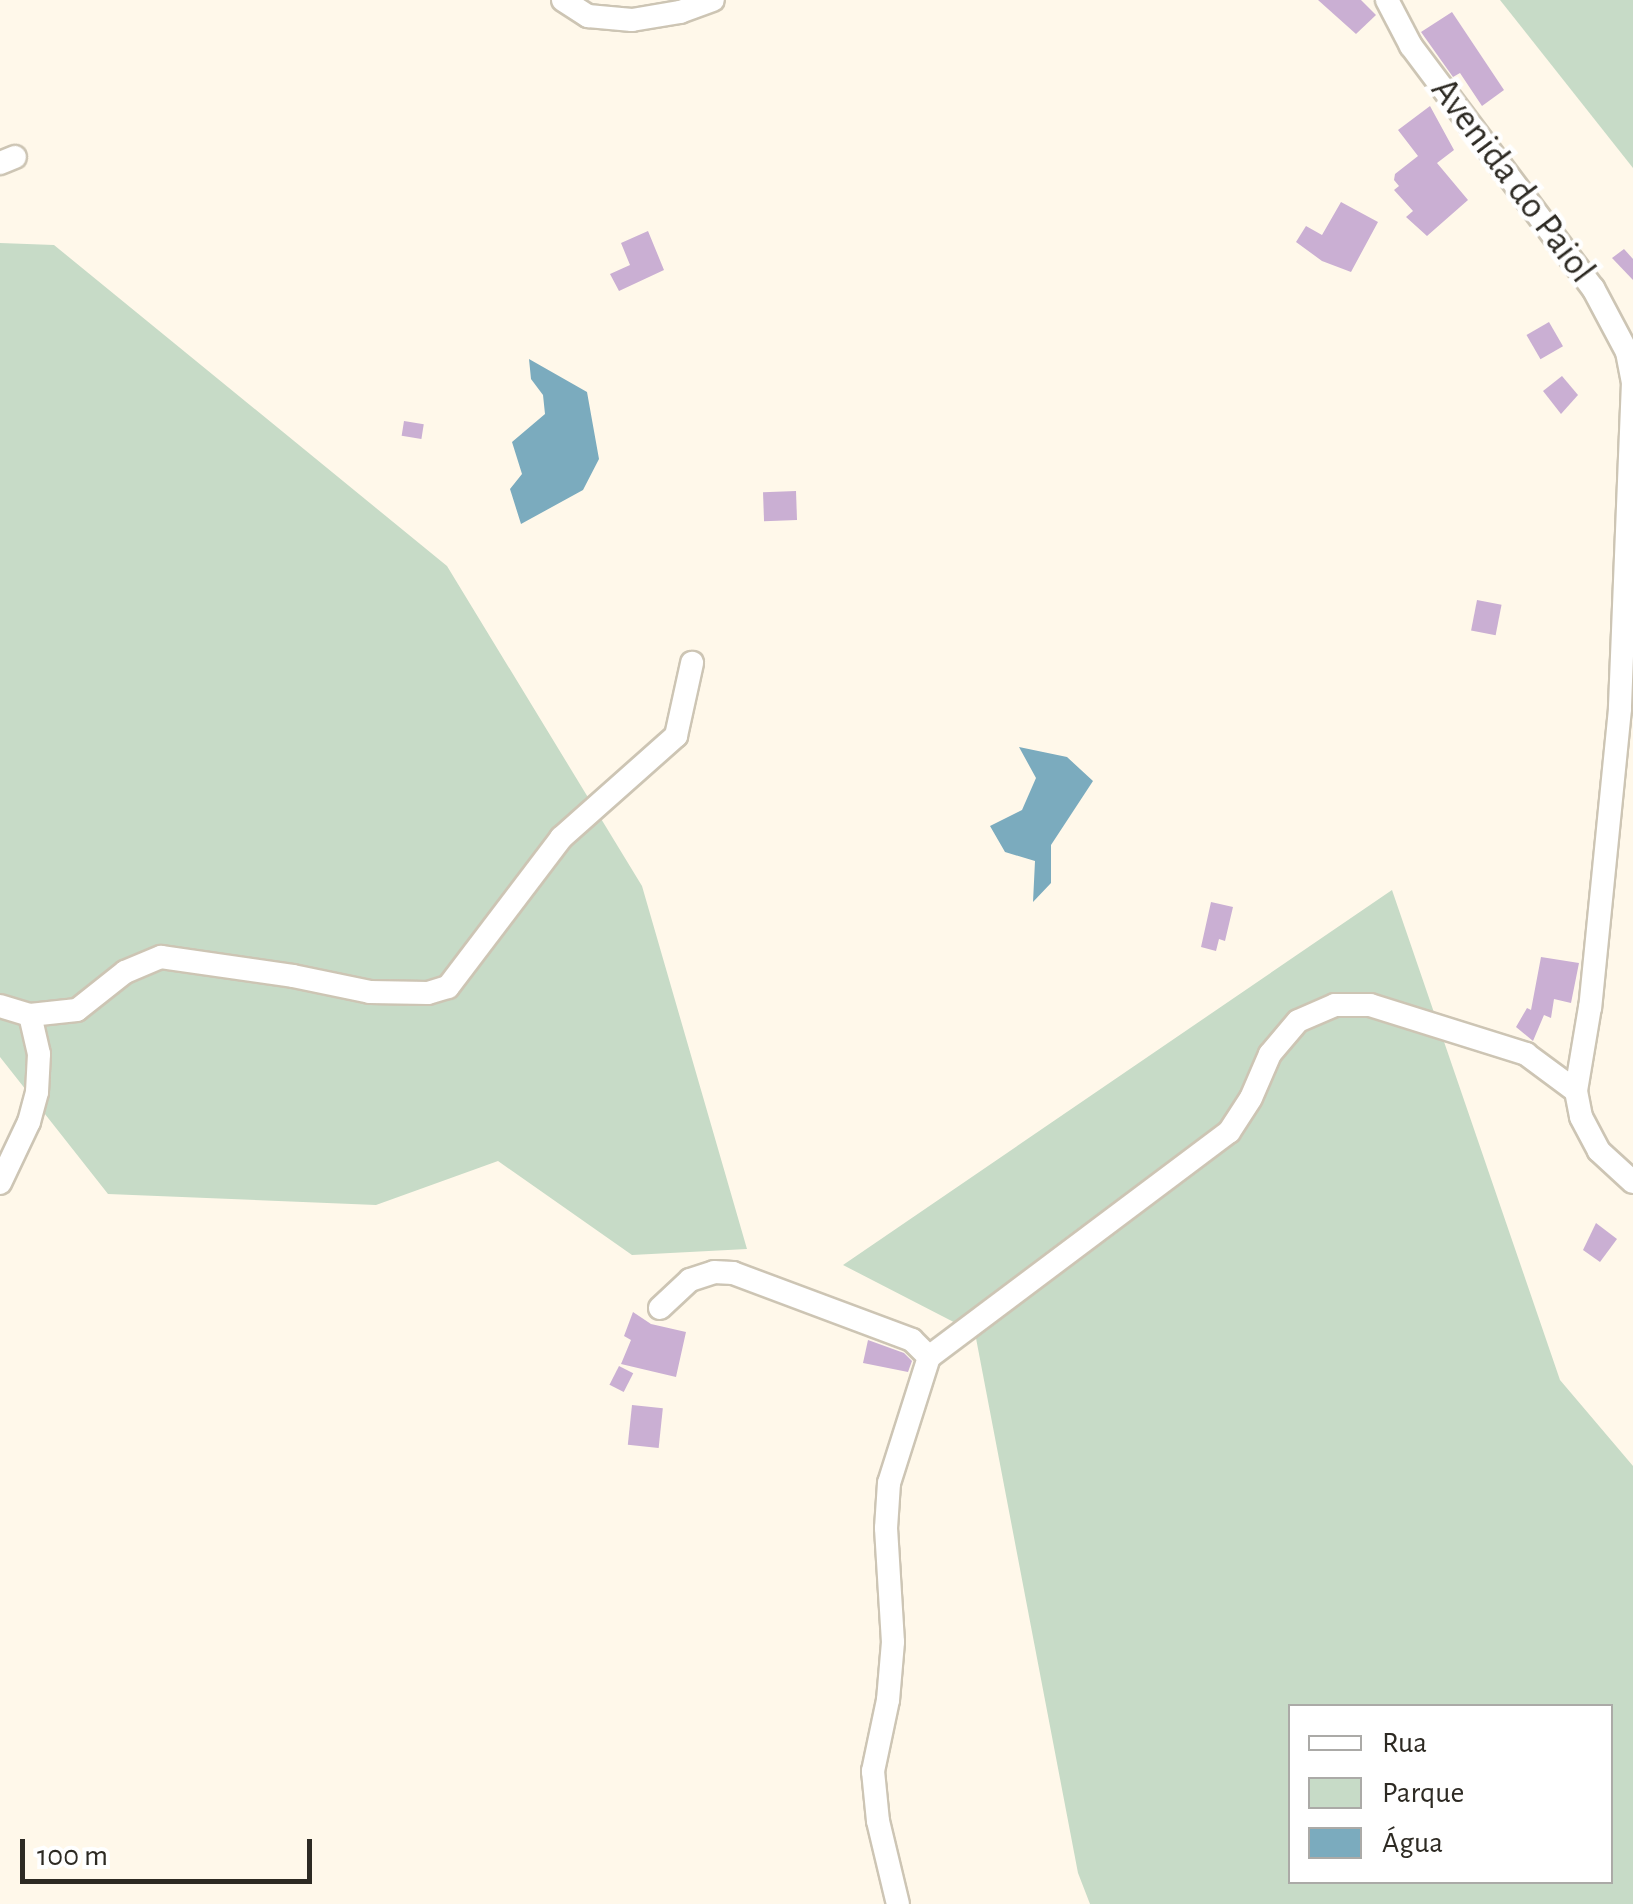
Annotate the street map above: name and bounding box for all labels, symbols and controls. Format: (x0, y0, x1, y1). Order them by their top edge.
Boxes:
street label: Avenida do Paiol (1420, 70, 1604, 292)
legend (1288, 1704, 1613, 1884)
text: Rua (1382, 1728, 1427, 1758)
text: Parque (1382, 1778, 1464, 1808)
scale bar (25, 1819, 318, 1881)
text: Água (1382, 1828, 1443, 1858)
text: 100 m (37, 1841, 108, 1871)

